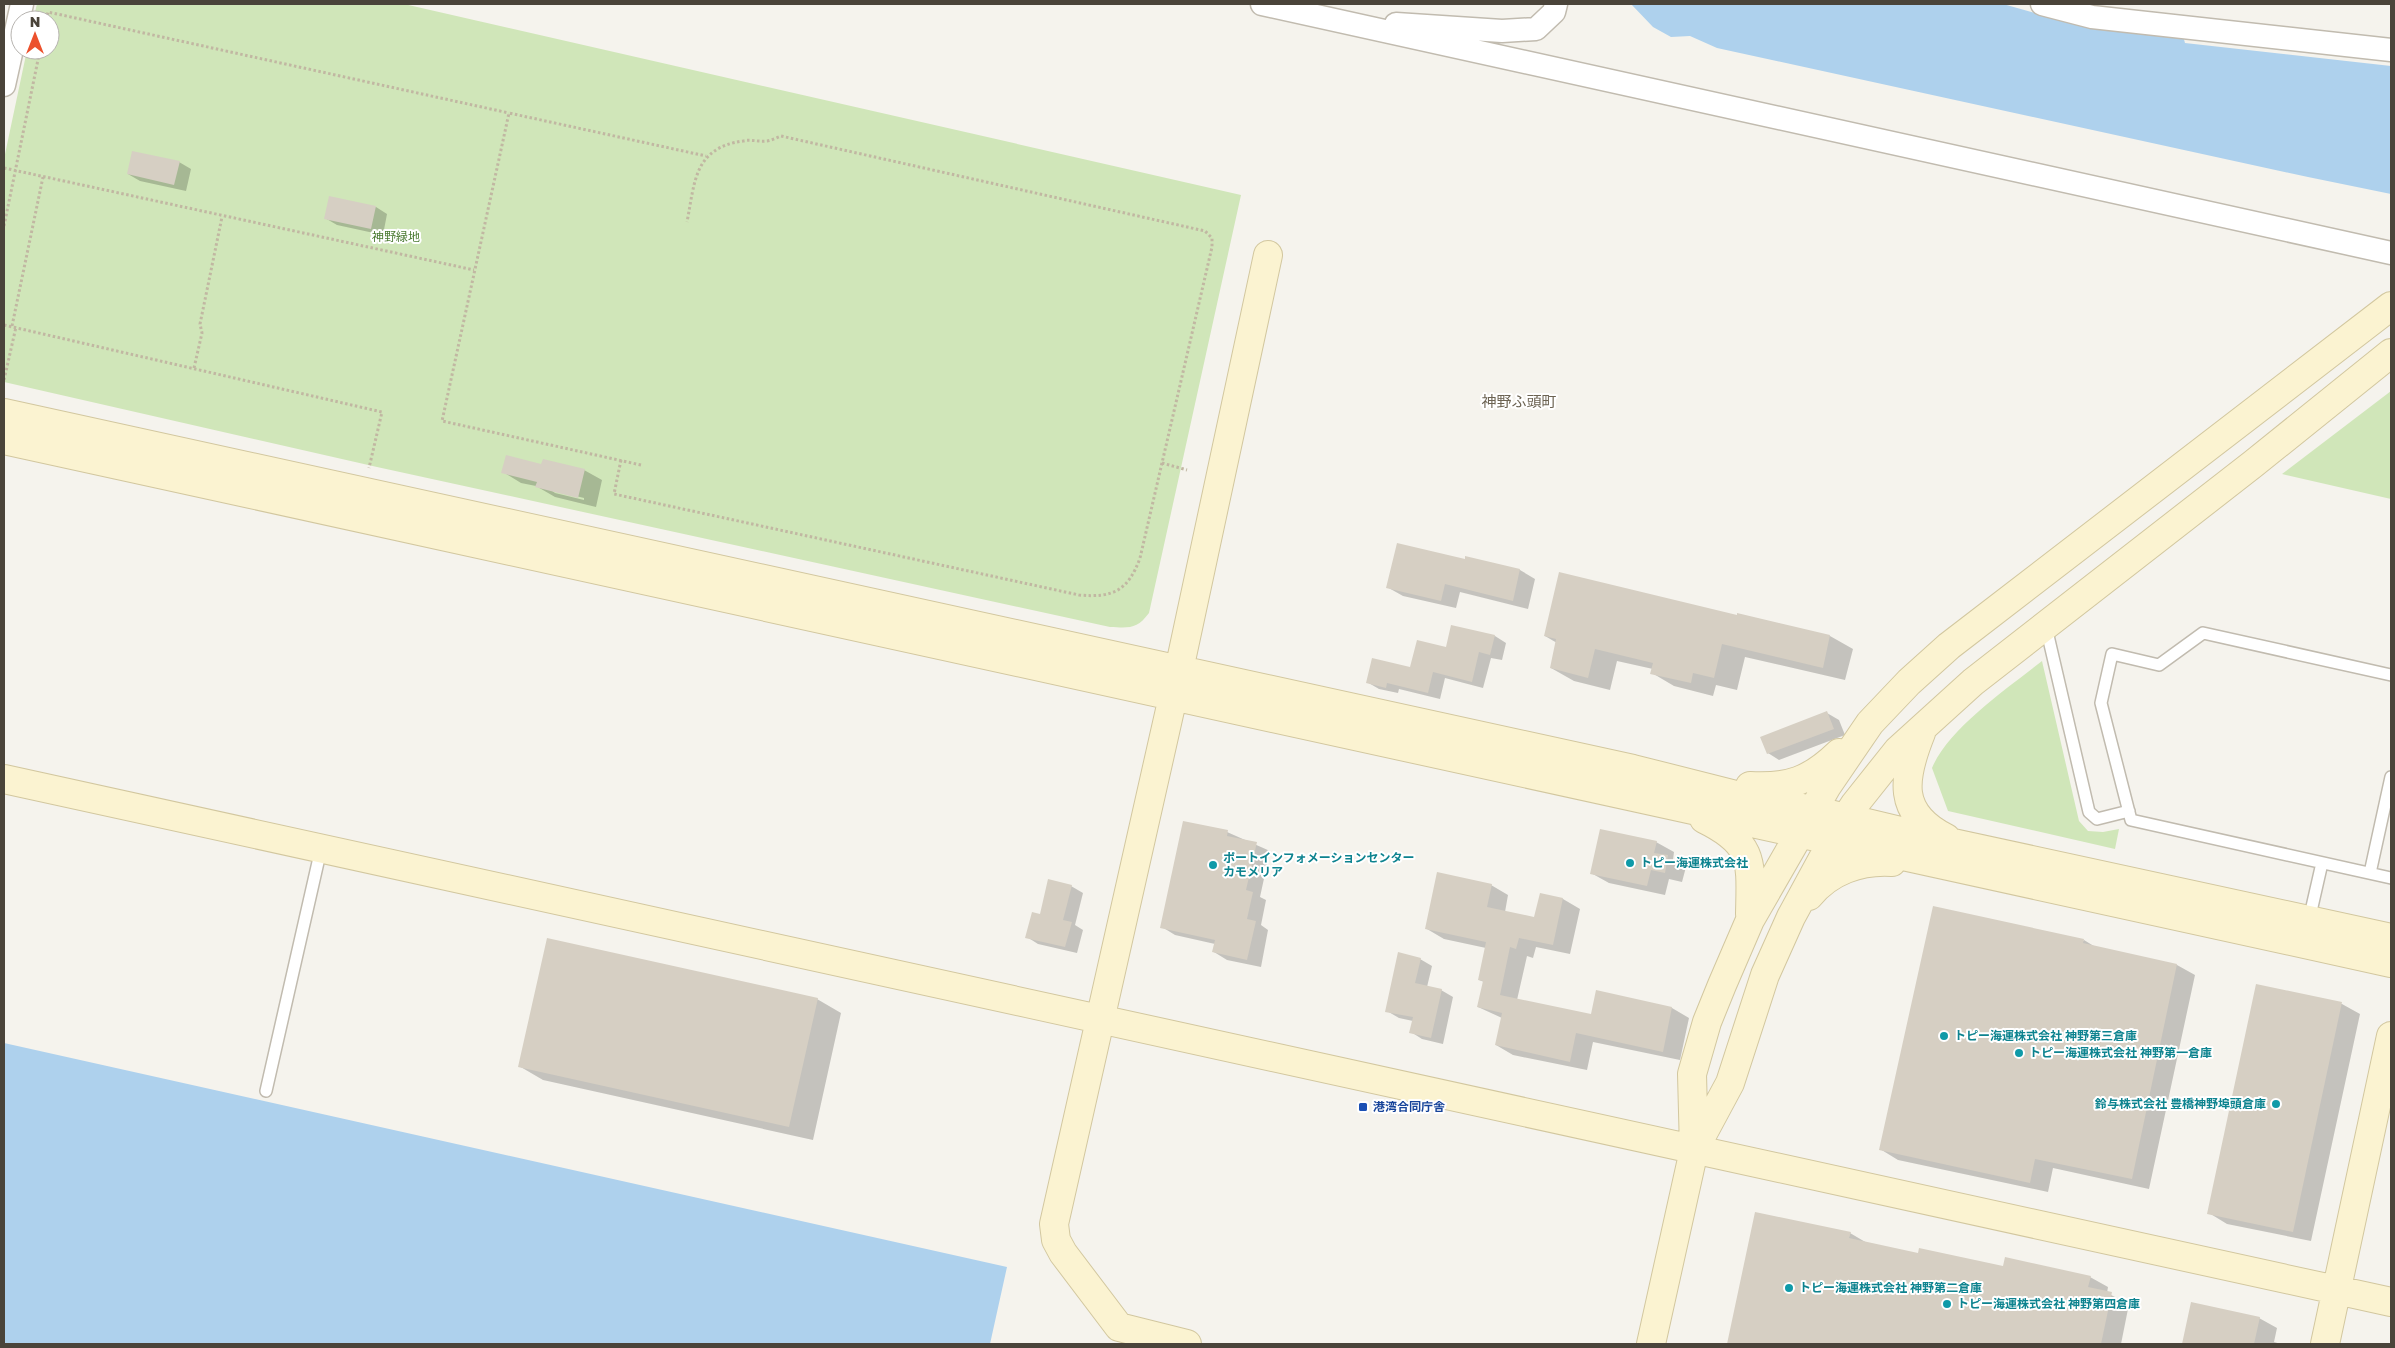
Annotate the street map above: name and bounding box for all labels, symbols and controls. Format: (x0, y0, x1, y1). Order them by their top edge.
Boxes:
north arrow (10, 10, 60, 60)
text: N (30, 13, 40, 30)
park label: 神野緑地 (372, 229, 420, 244)
district label: 神野ふ頭町 (1481, 392, 1557, 410)
place label: ポートインフォメーションセンター カモメリア (1223, 850, 1414, 879)
place label: トピー海運株式会社 (1640, 855, 1748, 870)
marker: トピー海運株式会社 (1624, 857, 1636, 869)
marker: ポートインフォメーションセンター カモメリア (1207, 859, 1219, 871)
place label: トピー海運株式会社 神野第三倉庫 (1954, 1028, 2137, 1043)
marker: トピー海運株式会社 神野第三倉庫 (1938, 1030, 1950, 1042)
place label: トピー海運株式会社 神野第一倉庫 (2029, 1045, 2212, 1060)
marker: トピー海運株式会社 神野第一倉庫 (2013, 1047, 2025, 1059)
place label: 鈴与株式会社 豊橋神野埠頭倉庫 (2094, 1096, 2266, 1111)
marker: 鈴与株式会社 豊橋神野埠頭倉庫 (2270, 1098, 2282, 1110)
place label: 港湾合同庁舎 (1373, 1099, 1445, 1114)
marker: 港湾合同庁舎 (1357, 1101, 1369, 1113)
place label: トピー海運株式会社 神野第二倉庫 (1799, 1280, 1982, 1295)
marker: トピー海運株式会社 神野第二倉庫 (1783, 1282, 1795, 1294)
place label: トピー海運株式会社 神野第四倉庫 (1957, 1296, 2140, 1311)
marker: トピー海運株式会社 神野第四倉庫 (1941, 1298, 1953, 1310)

